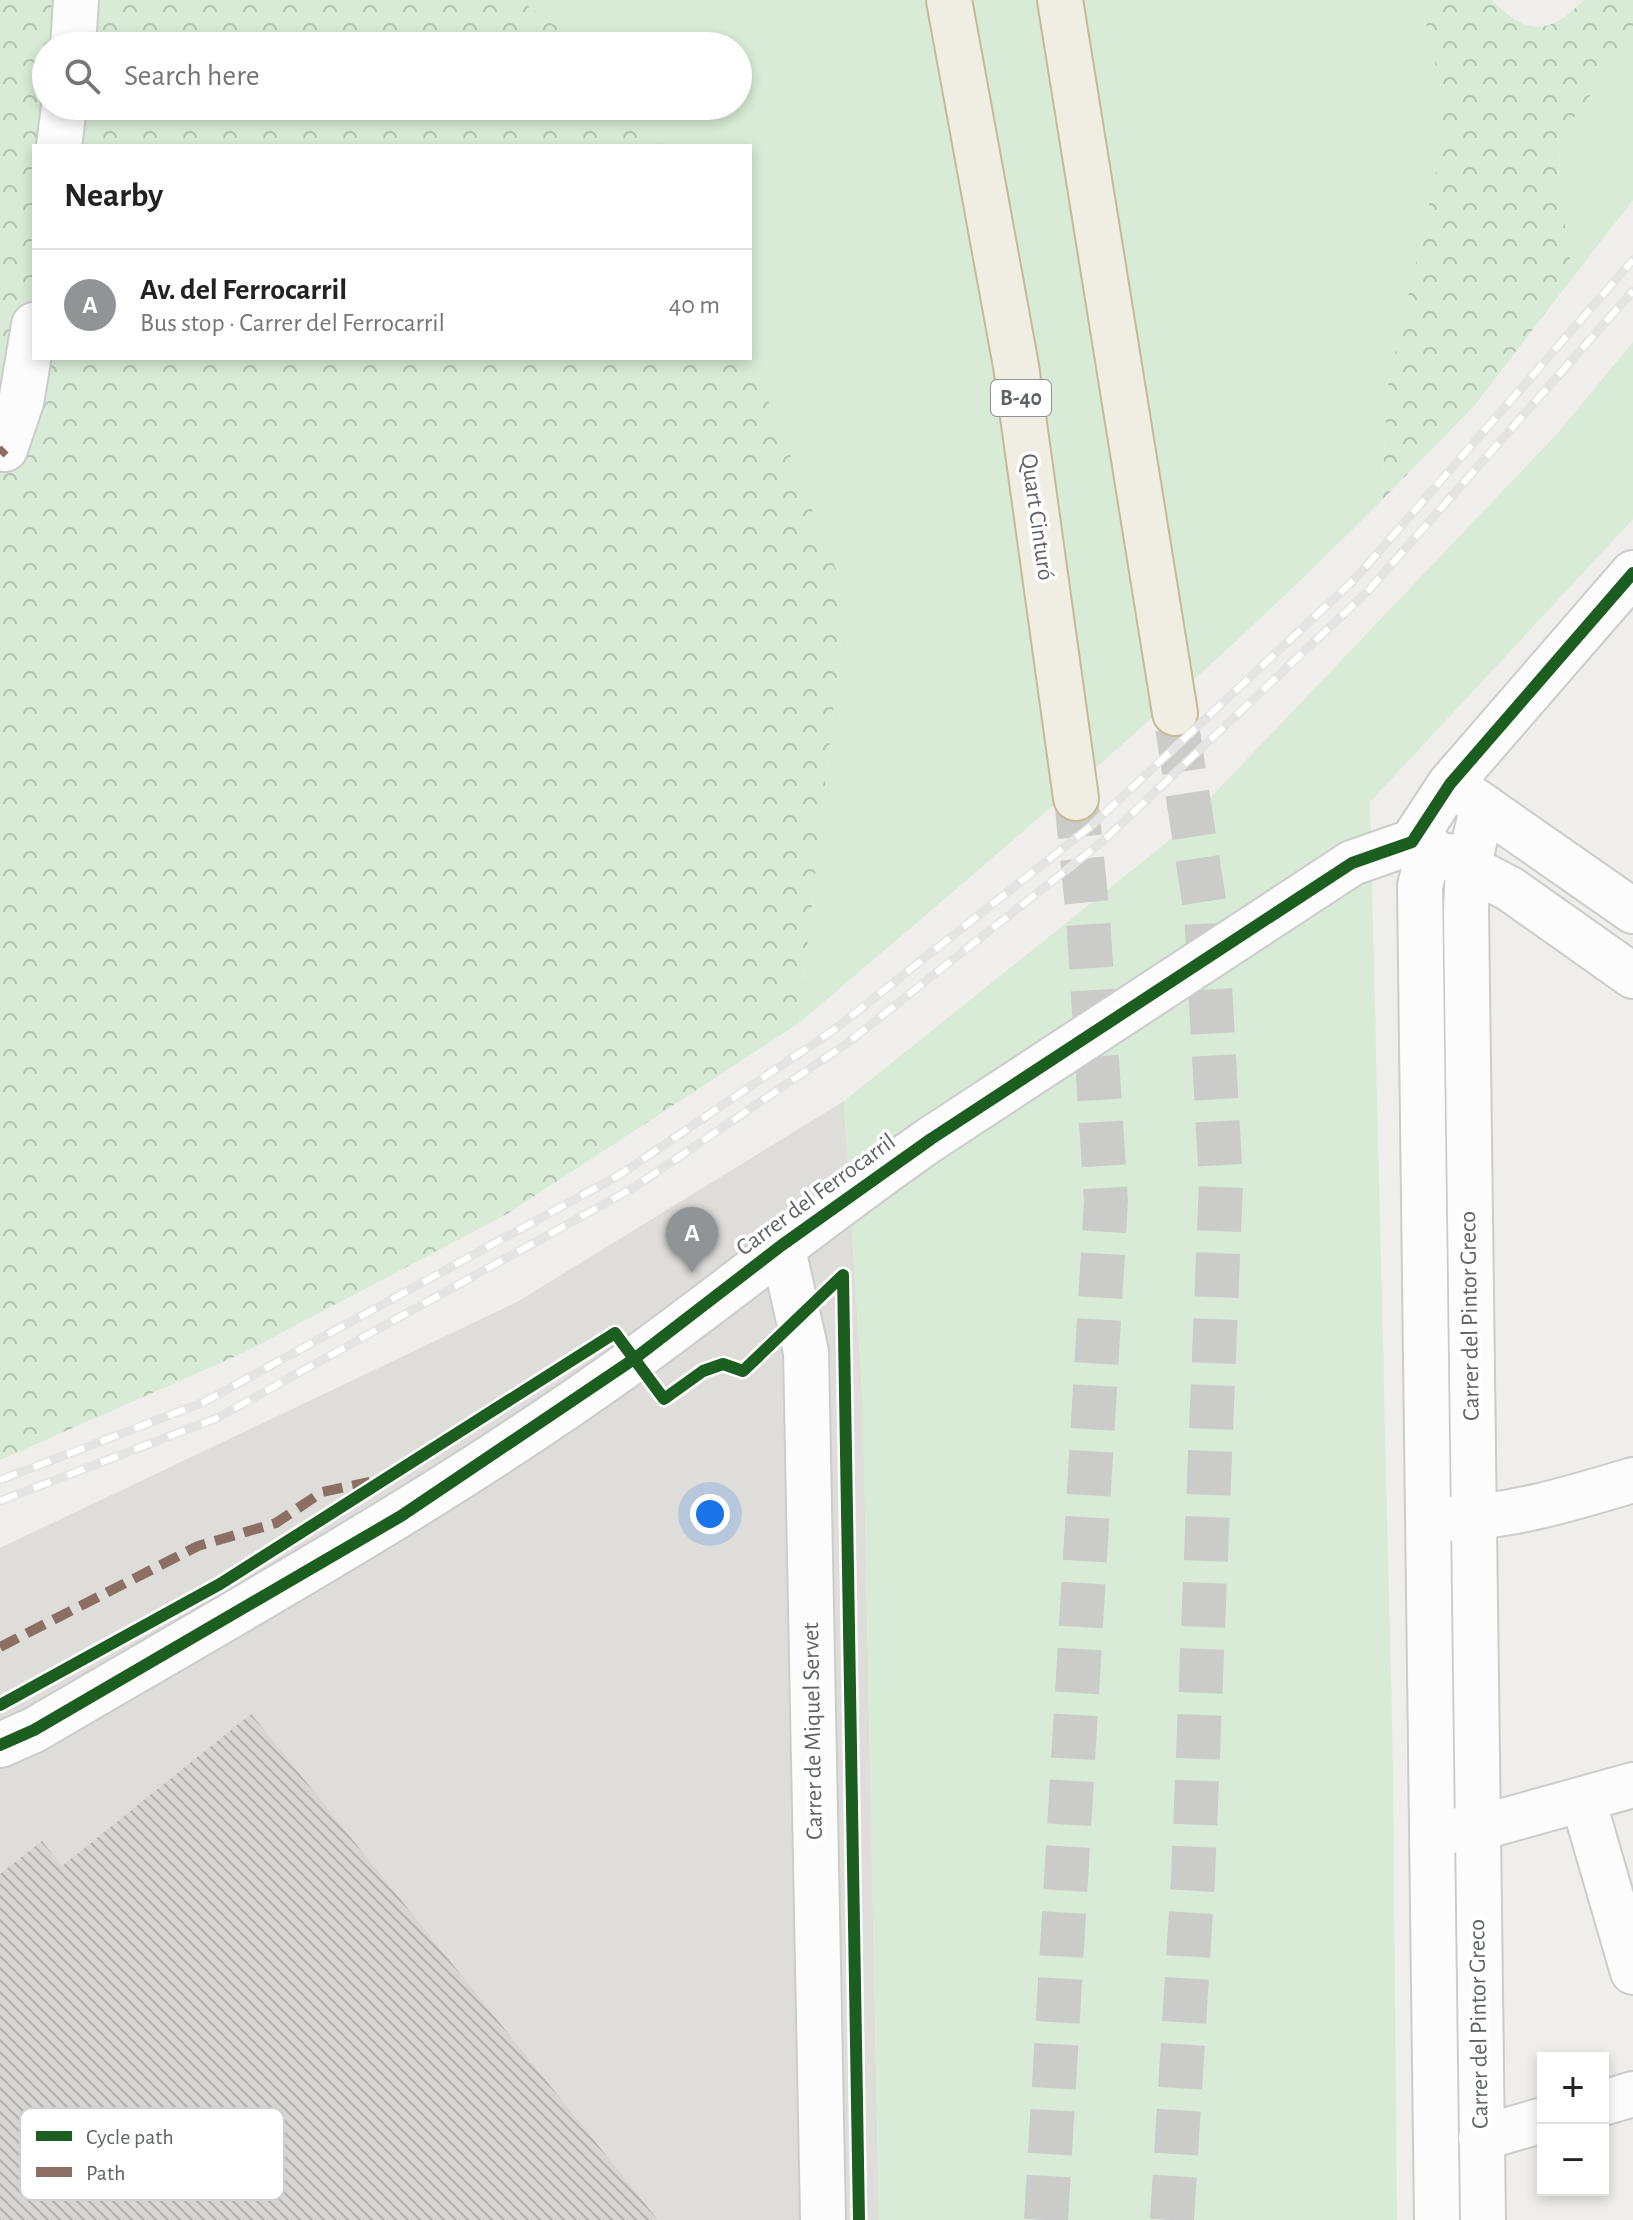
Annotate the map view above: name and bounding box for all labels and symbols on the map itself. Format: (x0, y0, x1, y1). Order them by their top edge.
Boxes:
road number: B-40 (991, 380, 1051, 416)
street label: Quart Cinturó (1016, 452, 1058, 582)
street label: Carrer del Ferrocarril (732, 1129, 900, 1261)
pin: A (666, 1207, 718, 1273)
street label: Carrer del Pintor Greco (1456, 1211, 1484, 1421)
your location (690, 1494, 730, 1534)
street label: Carrer de Miquel Servet (799, 1622, 827, 1840)
street label: Carrer del Pintor Greco (1465, 1919, 1493, 2129)
legend (20, 2108, 284, 2200)
text: Cycle path (86, 2126, 174, 2148)
text: Path (86, 2162, 126, 2184)

